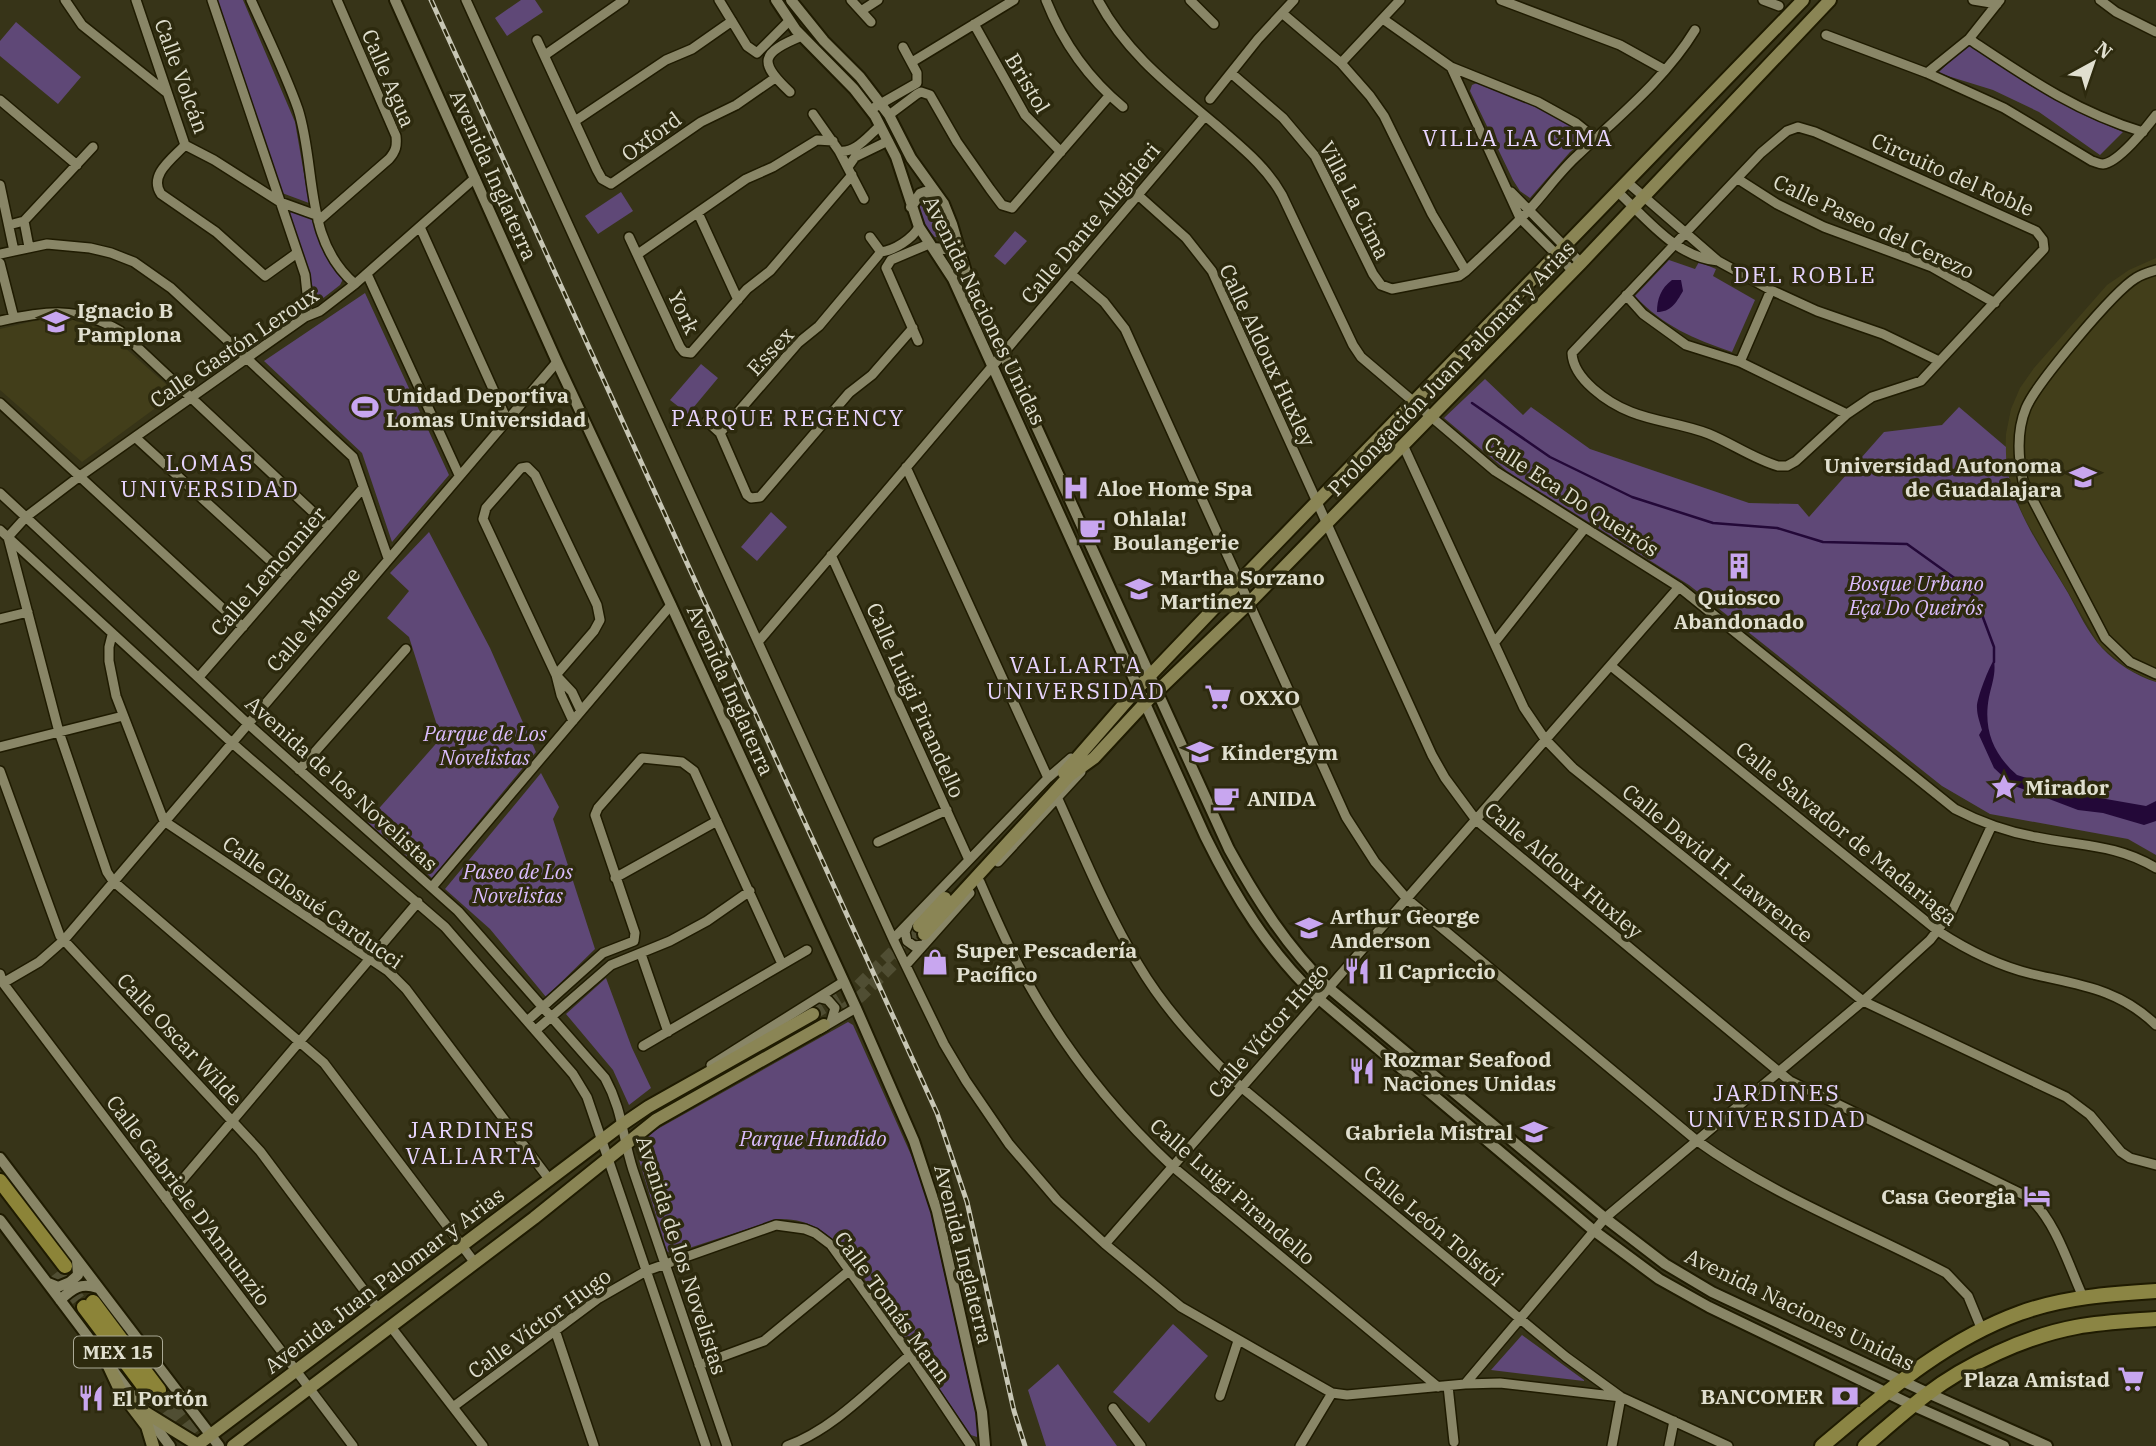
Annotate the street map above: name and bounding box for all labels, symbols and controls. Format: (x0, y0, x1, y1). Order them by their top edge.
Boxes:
street label: Calle Volcán (148, 15, 216, 137)
street label: Calle Agua (356, 25, 422, 131)
north arrow (2058, 28, 2128, 98)
text: N (2090, 36, 2117, 64)
street label: Bristol (999, 48, 1057, 118)
street label: Avenida Inglaterra (444, 85, 544, 265)
street label: Oxford (615, 105, 687, 167)
district label: VILLA LA CIMA (1422, 122, 1614, 152)
street label: Circuito del Roble (1867, 126, 2039, 222)
street label: Villa La Cima (1313, 136, 1397, 264)
street label: Calle Dante Alighieri (1014, 137, 1166, 309)
street label: Calle Paseo del Cerezo (1769, 167, 1979, 285)
street label: Avenida Naciones Unidas (917, 191, 1053, 429)
street label: Prolongación Juan Palomar y Arias (1321, 234, 1581, 502)
street label: Calle Aldoux Huxley (1213, 259, 1323, 452)
district label: DEL ROBLE (1733, 259, 1877, 289)
street label: Calle Gastón Leroux (144, 280, 324, 414)
street label: York (662, 286, 707, 339)
place label: Ignacio B Pamplona (77, 296, 182, 348)
school or university icon: Ignacio B Pamplona (41, 307, 71, 337)
street label: Essex (740, 321, 800, 381)
place label: Unidad Deportiva Lomas Universidad (386, 381, 586, 433)
sports icon: Unidad Deportiva Lomas Universidad (350, 392, 380, 422)
district label: PARQUE REGENCY (671, 402, 905, 432)
street label: Calle Eca Do Queirós (1479, 429, 1665, 563)
district label: LOMAS UNIVERSIDAD (120, 447, 300, 503)
place label: Universidad Autonoma de Guadalajara (1824, 451, 2062, 503)
school or university icon: Universidad Autonoma de Guadalajara (2068, 462, 2098, 492)
hospital icon: Aloe Home Spa (1061, 473, 1091, 503)
place label: Aloe Home Spa (1097, 474, 1253, 502)
street label: Calle Lemonnier (204, 500, 333, 642)
place label: Ohlala! Boulangerie (1113, 504, 1239, 556)
cafe icon: Ohlala! Boulangerie (1077, 515, 1107, 545)
building icon: Quiosco Abandonado (1724, 551, 1754, 581)
street label: Calle Mabuse (260, 561, 366, 677)
place label: Martha Sorzano Martinez (1160, 563, 1325, 615)
park label: Bosque Urbano Eça Do Queirós (1847, 569, 1984, 621)
school or university icon: Martha Sorzano Martinez (1124, 574, 1154, 604)
place label: Quiosco Abandonado (1674, 583, 1804, 635)
street label: Calle Luigi Pirandello (860, 598, 972, 802)
street label: Avenida Inglaterra (681, 600, 781, 780)
district label: VALLARTA UNIVERSIDAD (986, 649, 1166, 705)
supermarket icon: OXXO (1203, 682, 1233, 712)
place label: OXXO (1239, 683, 1300, 711)
street label: Avenida de los Novelistas (240, 689, 444, 877)
park label: Parque de Los Novelistas (422, 719, 547, 771)
street label: Calle Salvador de Madariaga (1730, 735, 1964, 931)
school or university icon: Kindergym (1185, 737, 1215, 767)
place label: Kindergym (1221, 738, 1338, 766)
place icon: Mirador (1989, 772, 2019, 802)
place label: Mirador (2025, 773, 2110, 801)
street label: Calle David H. Lawrence (1617, 777, 1819, 949)
cafe icon: ANIDA (1211, 783, 1241, 813)
place label: ANIDA (1247, 784, 1317, 812)
street label: Calle Aldoux Huxley (1479, 796, 1650, 945)
street label: Calle Glosué Carducci (217, 829, 409, 975)
park label: Paseo de Los Novelistas (462, 857, 573, 909)
place label: Arthur George Anderson (1330, 902, 1480, 954)
school or university icon: Arthur George Anderson (1294, 913, 1324, 943)
place label: Super Pescadería Pacífico (956, 936, 1137, 988)
shop icon: Super Pescadería Pacífico (920, 947, 950, 977)
street label: Calle Víctor Hugo (1201, 956, 1335, 1104)
restaurant icon: Il Capriccio (1342, 956, 1372, 986)
place label: Il Capriccio (1378, 957, 1496, 985)
street label: Calle Oscar Wilde (111, 966, 249, 1112)
place label: Rozmar Seafood Naciones Unidas (1383, 1045, 1556, 1097)
restaurant icon: Rozmar Seafood Naciones Unidas (1347, 1056, 1377, 1086)
district label: JARDINES UNIVERSIDAD (1687, 1077, 1867, 1133)
street label: Calle Gabriele D'Annunzio (100, 1089, 278, 1311)
street label: Calle Luigi Pirandello (1144, 1111, 1322, 1271)
district label: JARDINES VALLARTA (405, 1114, 539, 1170)
school or university icon: Gabriela Mistral (1519, 1117, 1549, 1147)
place label: Gabriela Mistral (1345, 1118, 1513, 1146)
park label: Parque Hundido (738, 1124, 887, 1152)
street label: Avenida de los Novelistas (630, 1132, 734, 1378)
street label: Calle León Tolstói (1358, 1158, 1510, 1292)
street label: Avenida Inglaterra (928, 1161, 1000, 1347)
street label: Avenida Juan Palomar y Arias (258, 1180, 510, 1380)
hotel icon: Casa Georgia (2022, 1181, 2052, 1211)
place label: Casa Georgia (1881, 1182, 2016, 1210)
street label: Calle Tomás Mann (828, 1225, 958, 1389)
street label: Avenida Naciones Unidas (1681, 1241, 1919, 1377)
street label: Calle Víctor Hugo (462, 1262, 616, 1384)
road number: MEX 15 (74, 1336, 162, 1368)
supermarket icon: Plaza Amistad (2116, 1364, 2146, 1394)
place label: Plaza Amistad (1963, 1365, 2110, 1393)
bank icon: BANCOMER (1830, 1381, 1860, 1411)
place label: BANCOMER (1701, 1382, 1825, 1410)
restaurant icon: El Portón (76, 1383, 106, 1413)
place label: El Portón (112, 1384, 208, 1412)

